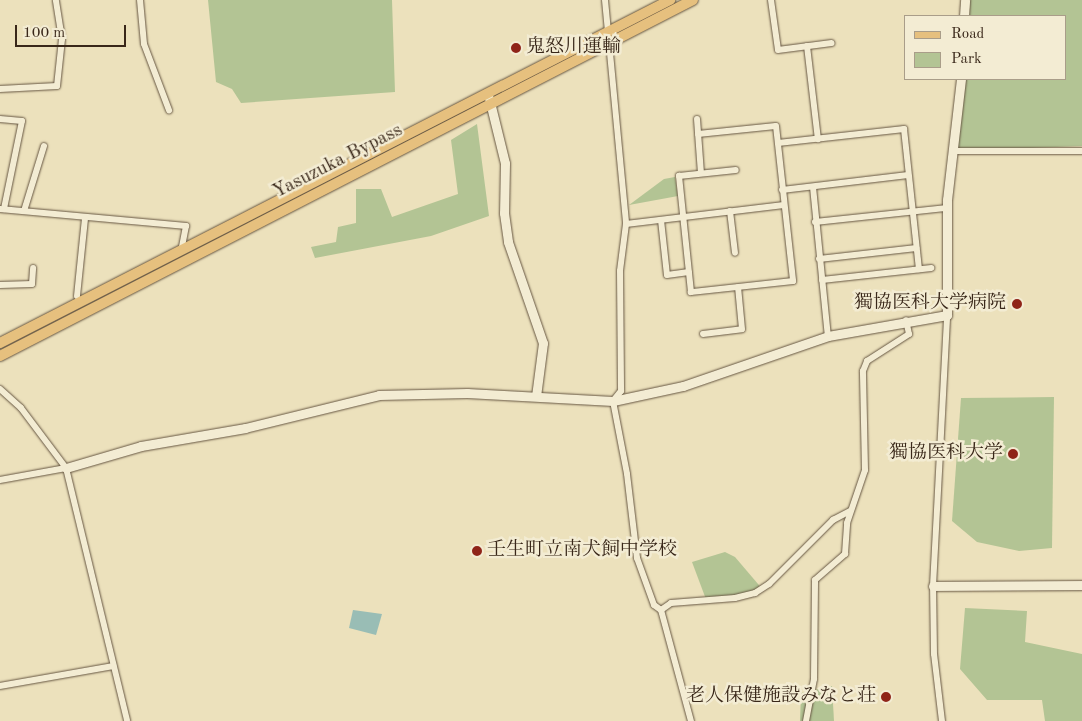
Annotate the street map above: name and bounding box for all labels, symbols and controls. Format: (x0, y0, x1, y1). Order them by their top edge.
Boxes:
scale bar (18, 15, 129, 47)
legend (904, 15, 1067, 80)
text: 100 m (23, 26, 65, 41)
text: Road (951, 27, 984, 42)
place label: 鬼怒川運輸 (526, 37, 621, 59)
marker: 鬼怒川運輸 (510, 42, 522, 54)
text: Park (951, 52, 982, 67)
street label: Yasuzuka Bypass (269, 120, 407, 204)
place label: 獨協医科大学病院 (854, 293, 1006, 315)
marker: 獨協医科大学病院 (1010, 297, 1024, 311)
place label: 獨協医科大学 (889, 443, 1003, 465)
marker: 獨協医科大学 (1007, 448, 1019, 460)
place label: 壬生町立南犬飼中学校 (487, 540, 677, 562)
marker: 壬生町立南犬飼中学校 (471, 545, 483, 557)
place label: 老人保健施設みなと荘 (686, 686, 876, 708)
marker: 老人保健施設みなと荘 (880, 691, 892, 703)

